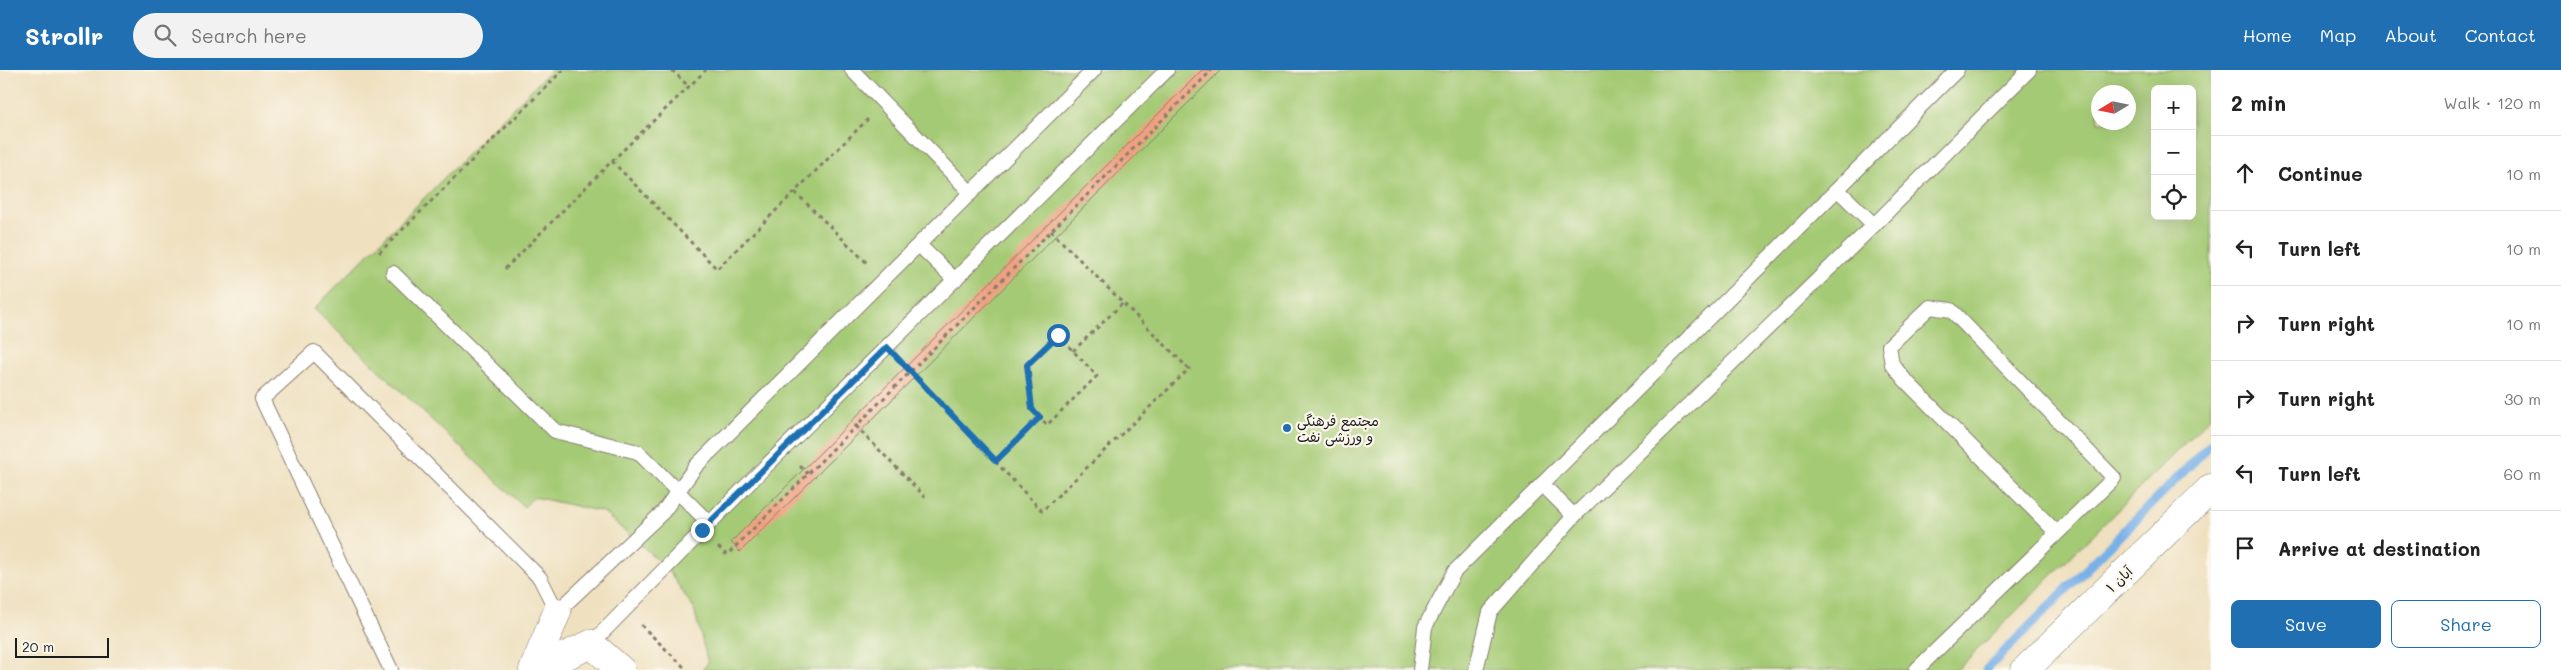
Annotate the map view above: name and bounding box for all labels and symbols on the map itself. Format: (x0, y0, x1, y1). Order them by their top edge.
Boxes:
north arrow (2091, 85, 2136, 130)
route start (1047, 324, 1070, 347)
place label: مجتمع فرهنگى و ورزشى نفت (1297, 411, 1379, 447)
marker: مجتمع فرهنگى و ورزشى نفت (1281, 422, 1293, 434)
route end (691, 519, 714, 542)
street label: آبان ۱ (2102, 561, 2137, 596)
scale bar (15, 635, 109, 658)

